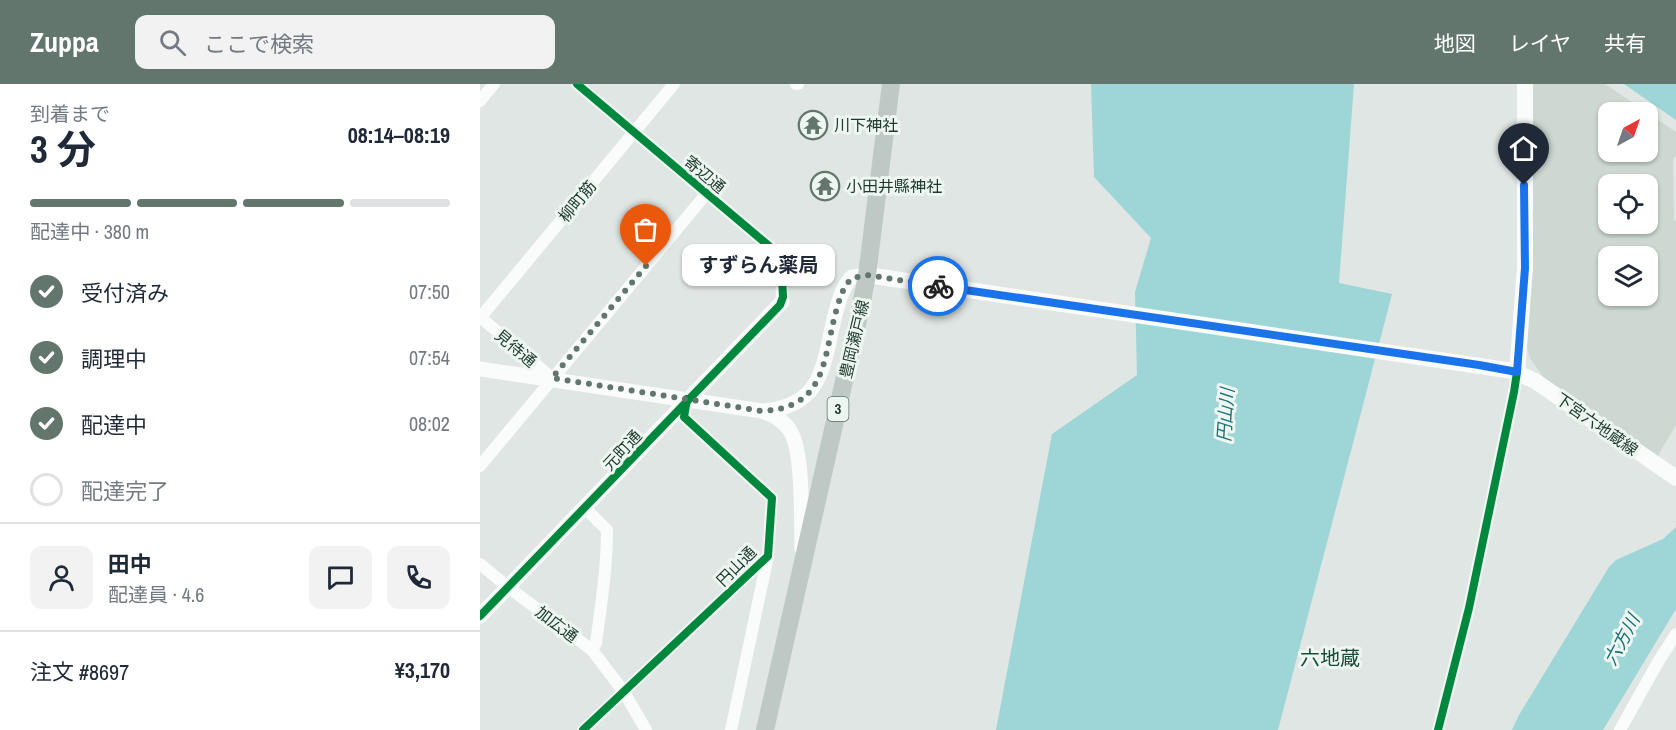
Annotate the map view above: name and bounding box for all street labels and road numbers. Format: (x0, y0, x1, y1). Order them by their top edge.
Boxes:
street label: 寄辺通 (680, 150, 730, 198)
street label: 柳町筋 (553, 176, 601, 226)
street label: 豊岡瀬戸線 (834, 298, 874, 380)
street label: 見待通 (491, 324, 541, 372)
street label: 下宮六地蔵線 (1551, 387, 1643, 461)
road number: 3 (828, 397, 848, 421)
street label: 元町通 (598, 425, 646, 475)
street label: 円山通 (711, 541, 761, 591)
street label: 加広通 (531, 601, 583, 647)

